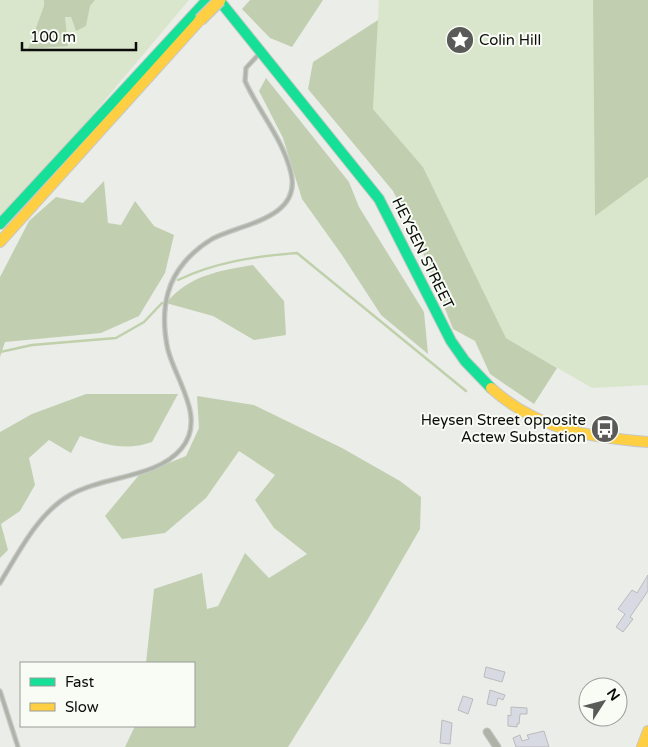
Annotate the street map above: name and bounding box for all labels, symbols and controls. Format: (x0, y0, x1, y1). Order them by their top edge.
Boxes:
scale bar (22, 20, 136, 52)
place icon: Colin Hill (445, 25, 475, 55)
text: 100 m (30, 28, 76, 46)
place label: Colin Hill (479, 31, 541, 49)
street label: HEYSEN STREET (388, 194, 458, 312)
place label: Heysen Street opposite Actew Substation (421, 411, 586, 446)
bus stop icon: Heysen Street opposite Actew Substation (590, 414, 620, 444)
legend (20, 662, 195, 727)
text: Fast (65, 673, 95, 691)
north arrow (578, 677, 628, 727)
text: N (603, 685, 623, 704)
text: Slow (65, 698, 99, 716)

